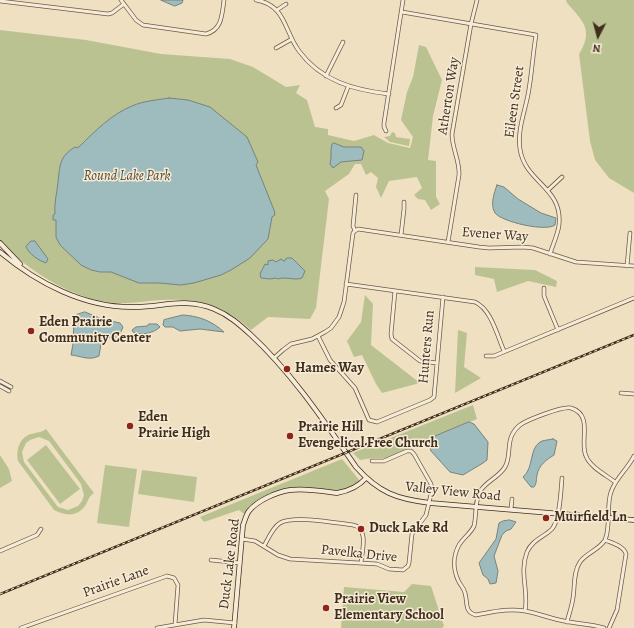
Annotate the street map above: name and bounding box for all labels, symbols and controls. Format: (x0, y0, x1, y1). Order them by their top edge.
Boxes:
north arrow (578, 16, 618, 56)
text: N (592, 41, 601, 56)
street label: Atherton Way (435, 56, 463, 136)
street label: Eileen Street (502, 65, 528, 139)
park label: Round Lake Park (84, 169, 170, 185)
street label: Evener Way (461, 224, 529, 246)
street label: Hunters Run (415, 309, 439, 385)
place label: Eden Prairie Community Center (39, 315, 151, 348)
marker: Eden Prairie Community Center (26, 326, 36, 336)
place label: Hames Way (295, 361, 364, 377)
marker: Hames Way (282, 364, 292, 374)
place label: Eden Prairie High (138, 410, 210, 442)
place label: Prairie Hill Evengelical Free Church (298, 420, 438, 452)
marker: Eden Prairie High (125, 421, 135, 431)
marker: Prairie Hill Evengelical Free Church (285, 431, 295, 441)
street label: Valley View Road (404, 479, 502, 505)
place label: Muirfield Ln (554, 510, 627, 526)
marker: Muirfield Ln (541, 513, 551, 523)
street label: Duck Lake Road (216, 518, 244, 610)
place label: Duck Lake Rd (369, 521, 448, 537)
marker: Duck Lake Rd (356, 524, 366, 534)
street label: Pavelka Drive (320, 542, 398, 566)
street label: Prairie Lane (81, 562, 151, 602)
place label: Prairie View Elementary School (334, 592, 444, 624)
marker: Prairie View Elementary School (321, 603, 331, 613)

